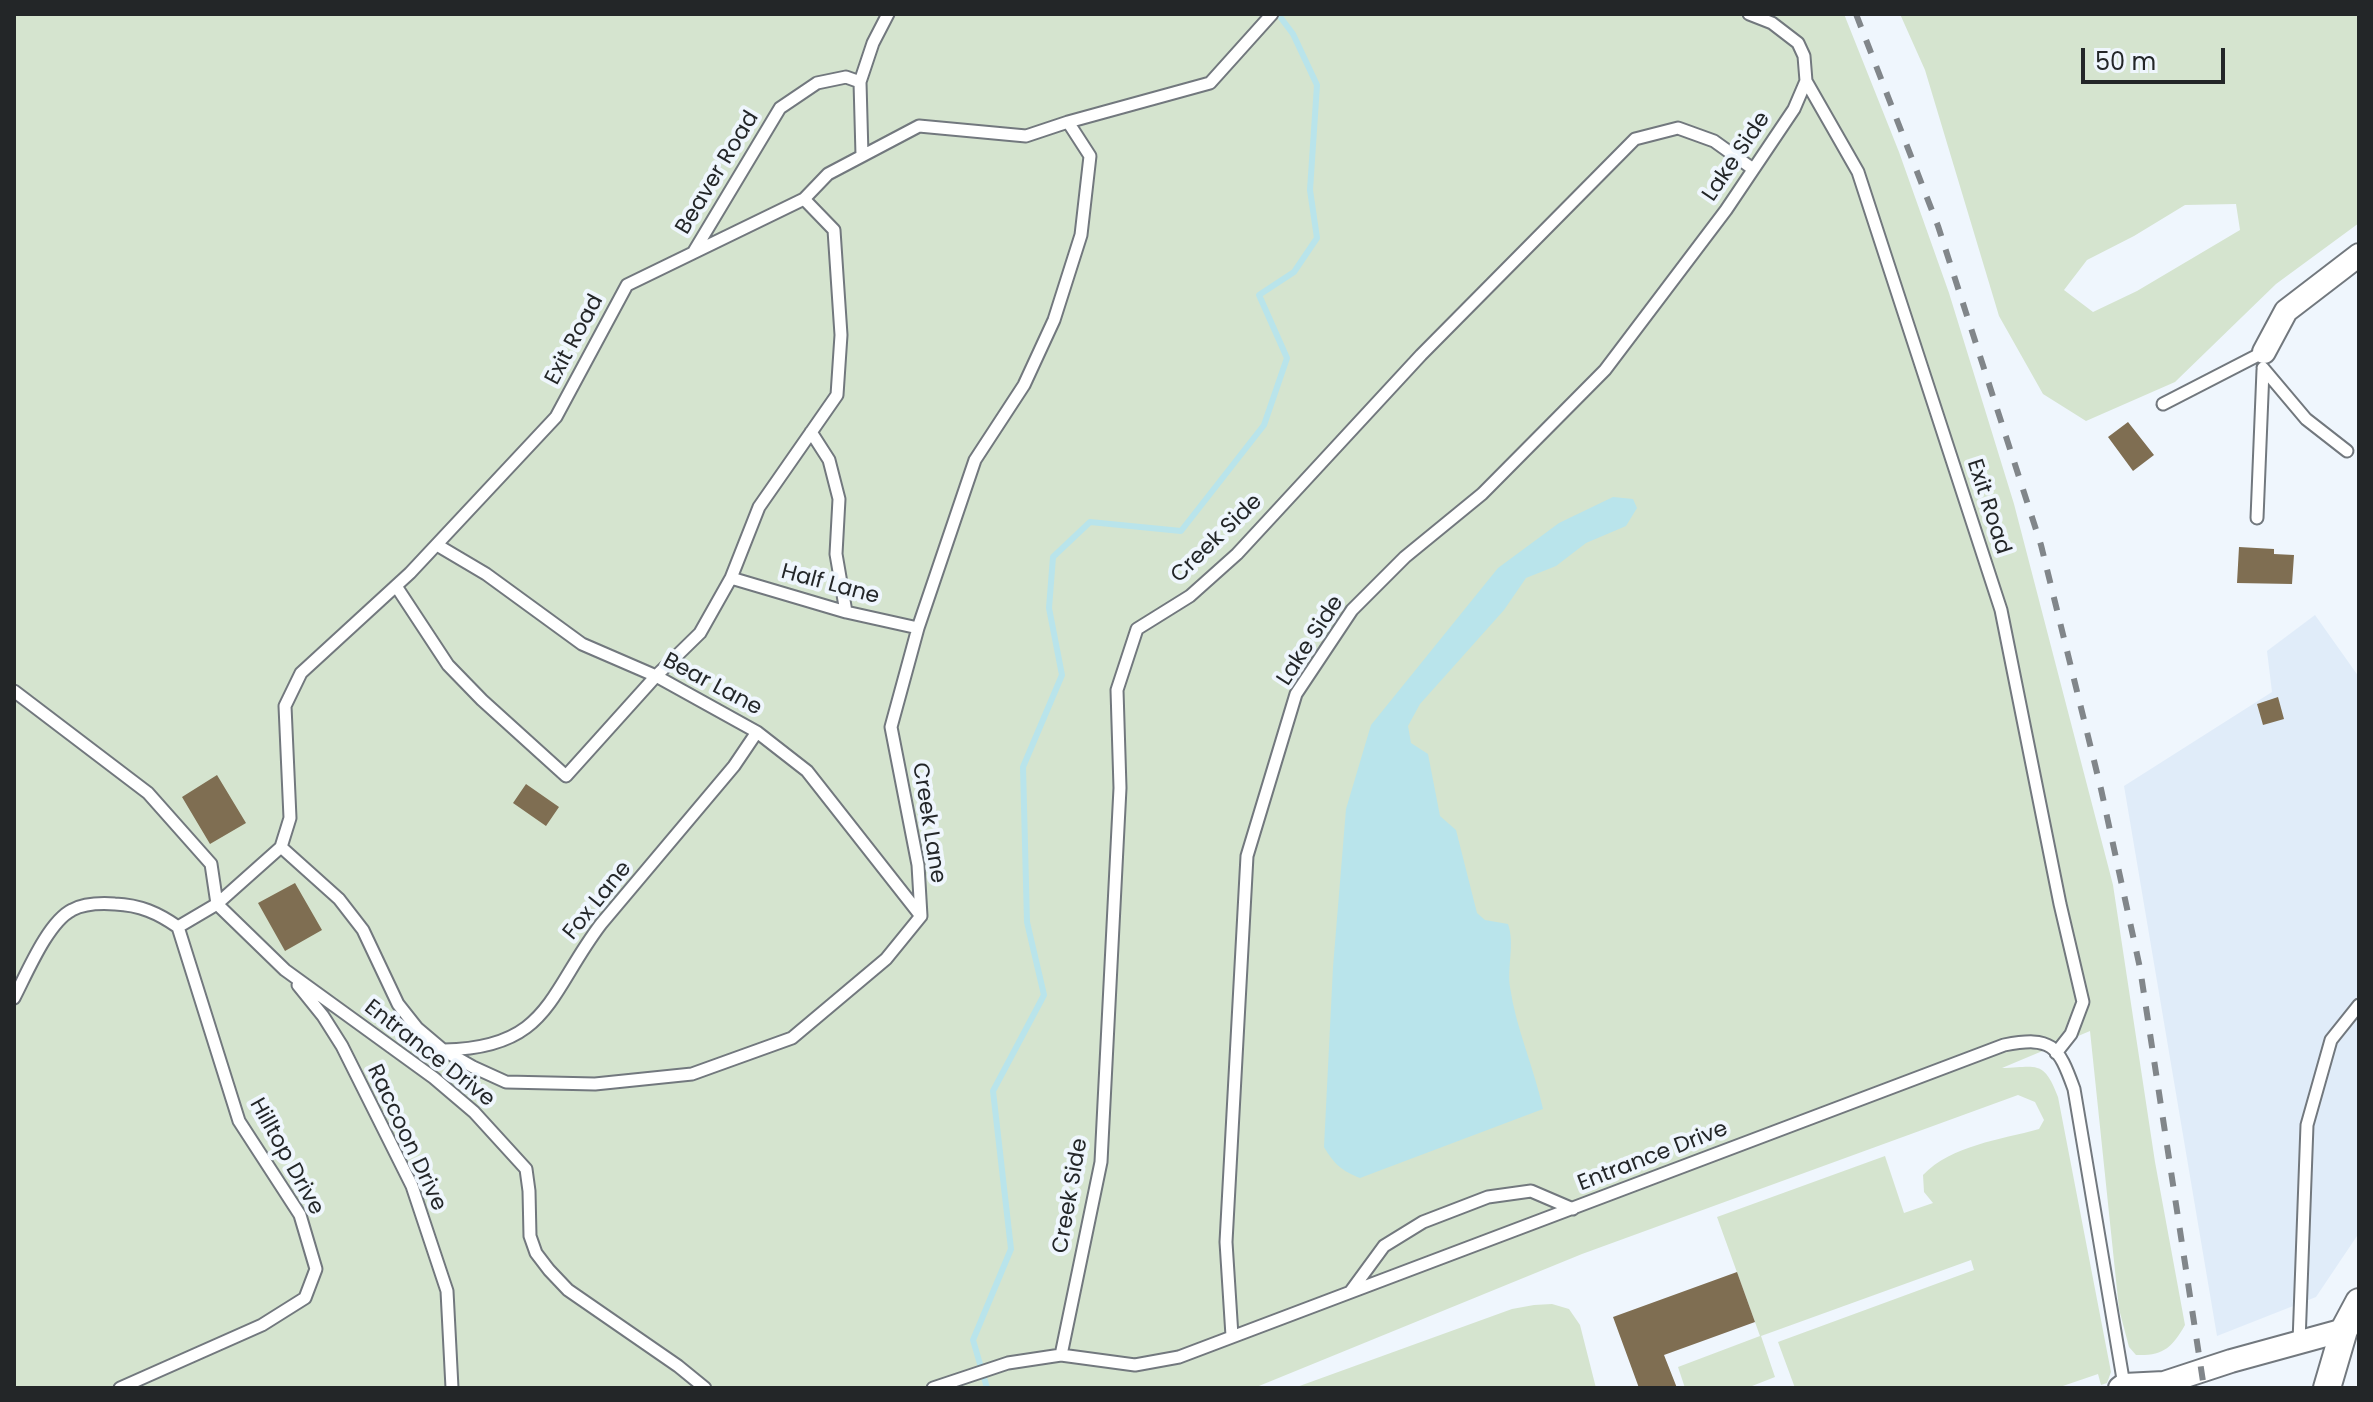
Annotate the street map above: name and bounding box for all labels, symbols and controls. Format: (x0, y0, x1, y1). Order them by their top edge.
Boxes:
scale bar (2085, 32, 2229, 82)
text: 50 m (2095, 45, 2156, 78)
street label: Beaver Road (671, 107, 765, 239)
street label: Lake Side (1698, 107, 1776, 207)
street label: Exit Road (540, 290, 610, 390)
street label: Exit Road (1960, 456, 2016, 558)
street label: Creek Side (1166, 489, 1268, 589)
street label: Half Lane (778, 559, 882, 611)
street label: Lake Side (1272, 591, 1350, 691)
street label: Bear Lane (658, 648, 766, 722)
street label: Creek Lane (905, 761, 951, 885)
street label: Fox Lane (558, 856, 638, 946)
street label: Entrance Drive (358, 995, 500, 1113)
street label: Raccoon Drive (361, 1061, 451, 1215)
street label: Hilltop Drive (243, 1094, 329, 1220)
street label: Entrance Drive (1574, 1116, 1732, 1198)
street label: Creek Side (1048, 1136, 1094, 1256)

